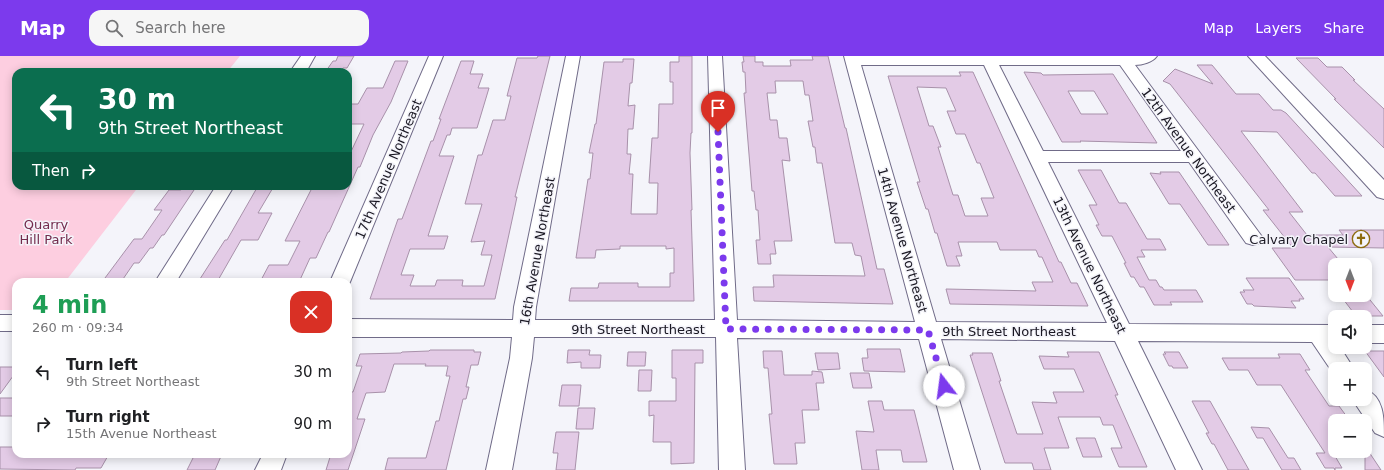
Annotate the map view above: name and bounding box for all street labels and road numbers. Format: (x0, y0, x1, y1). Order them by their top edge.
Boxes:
street label: 12th Avenue Northeast (1138, 85, 1239, 216)
street label: 17th Avenue Northeast (352, 97, 425, 241)
street label: 14th Avenue Northeast (875, 166, 930, 315)
street label: 16th Avenue Northeast (517, 176, 558, 327)
street label: 13th Avenue Northeast (1050, 194, 1129, 336)
street label: 9th Street Northeast (571, 322, 705, 337)
street label: 9th Street Northeast (942, 324, 1076, 339)

